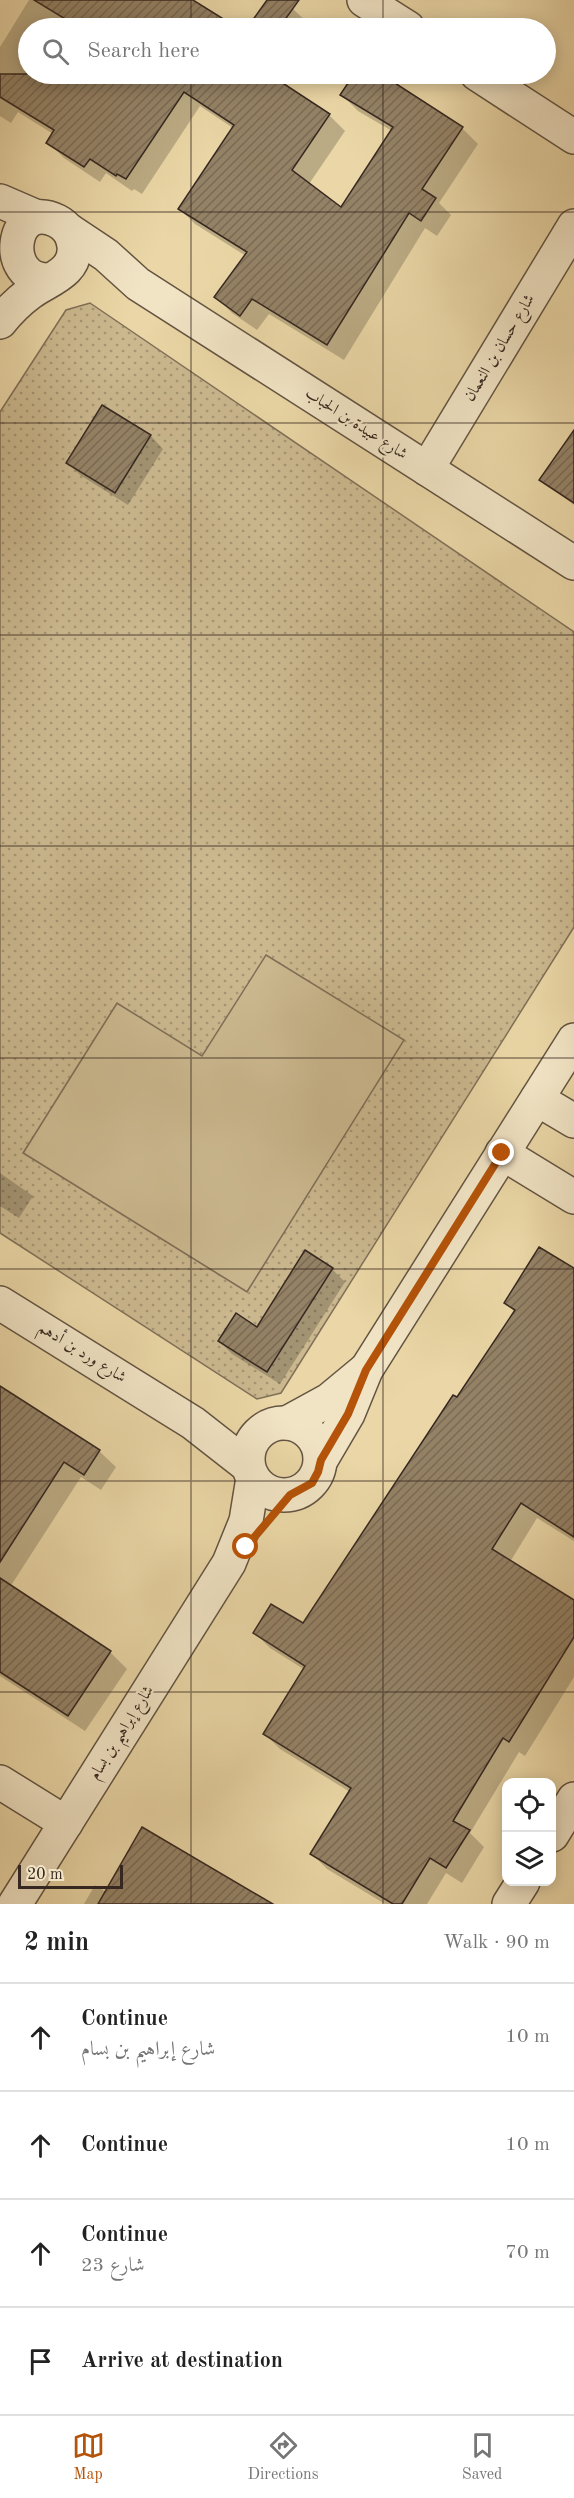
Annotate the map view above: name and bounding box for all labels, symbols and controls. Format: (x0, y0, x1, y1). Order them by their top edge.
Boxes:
search box (18, 18, 556, 84)
icon: search (39, 35, 72, 68)
text: Search here (87, 40, 200, 62)
street label: شارع حسان بن النعمان (462, 292, 542, 406)
street label: شارع عبيدة بن الحباب (300, 385, 410, 466)
route end (488, 1139, 514, 1165)
street label: شارع ورد بن أدهم (32, 1316, 131, 1391)
route start (232, 1533, 258, 1559)
street label: شارع إبراهيم بن بسام (87, 1683, 163, 1787)
map controls (502, 1778, 556, 1886)
button: locate (502, 1778, 556, 1832)
button: layers (502, 1832, 556, 1886)
scale bar (18, 1862, 123, 1890)
text: 20 m (27, 1867, 63, 1883)
text: 2 min (24, 1930, 89, 1956)
text: Walk · 90 m (443, 1933, 550, 1953)
text: Continue (81, 2008, 168, 2030)
icon: ahead (24, 2021, 57, 2054)
text: 10 m (505, 2027, 550, 2047)
text: شارع إبراهيم بن بسام (81, 2040, 215, 2060)
icon: ahead (24, 2129, 57, 2162)
text: Continue (81, 2134, 168, 2156)
text: 10 m (505, 2135, 550, 2155)
text: Continue (81, 2224, 168, 2246)
icon: ahead (24, 2237, 57, 2270)
text: 70 m (505, 2243, 550, 2263)
text: شارع 23 (81, 2256, 145, 2276)
icon: arrive (24, 2345, 57, 2378)
text: Arrive at destination (81, 2350, 283, 2372)
tab: Map (72, 2429, 105, 2485)
tab: Directions (248, 2429, 319, 2485)
tab: Saved (462, 2429, 502, 2485)

